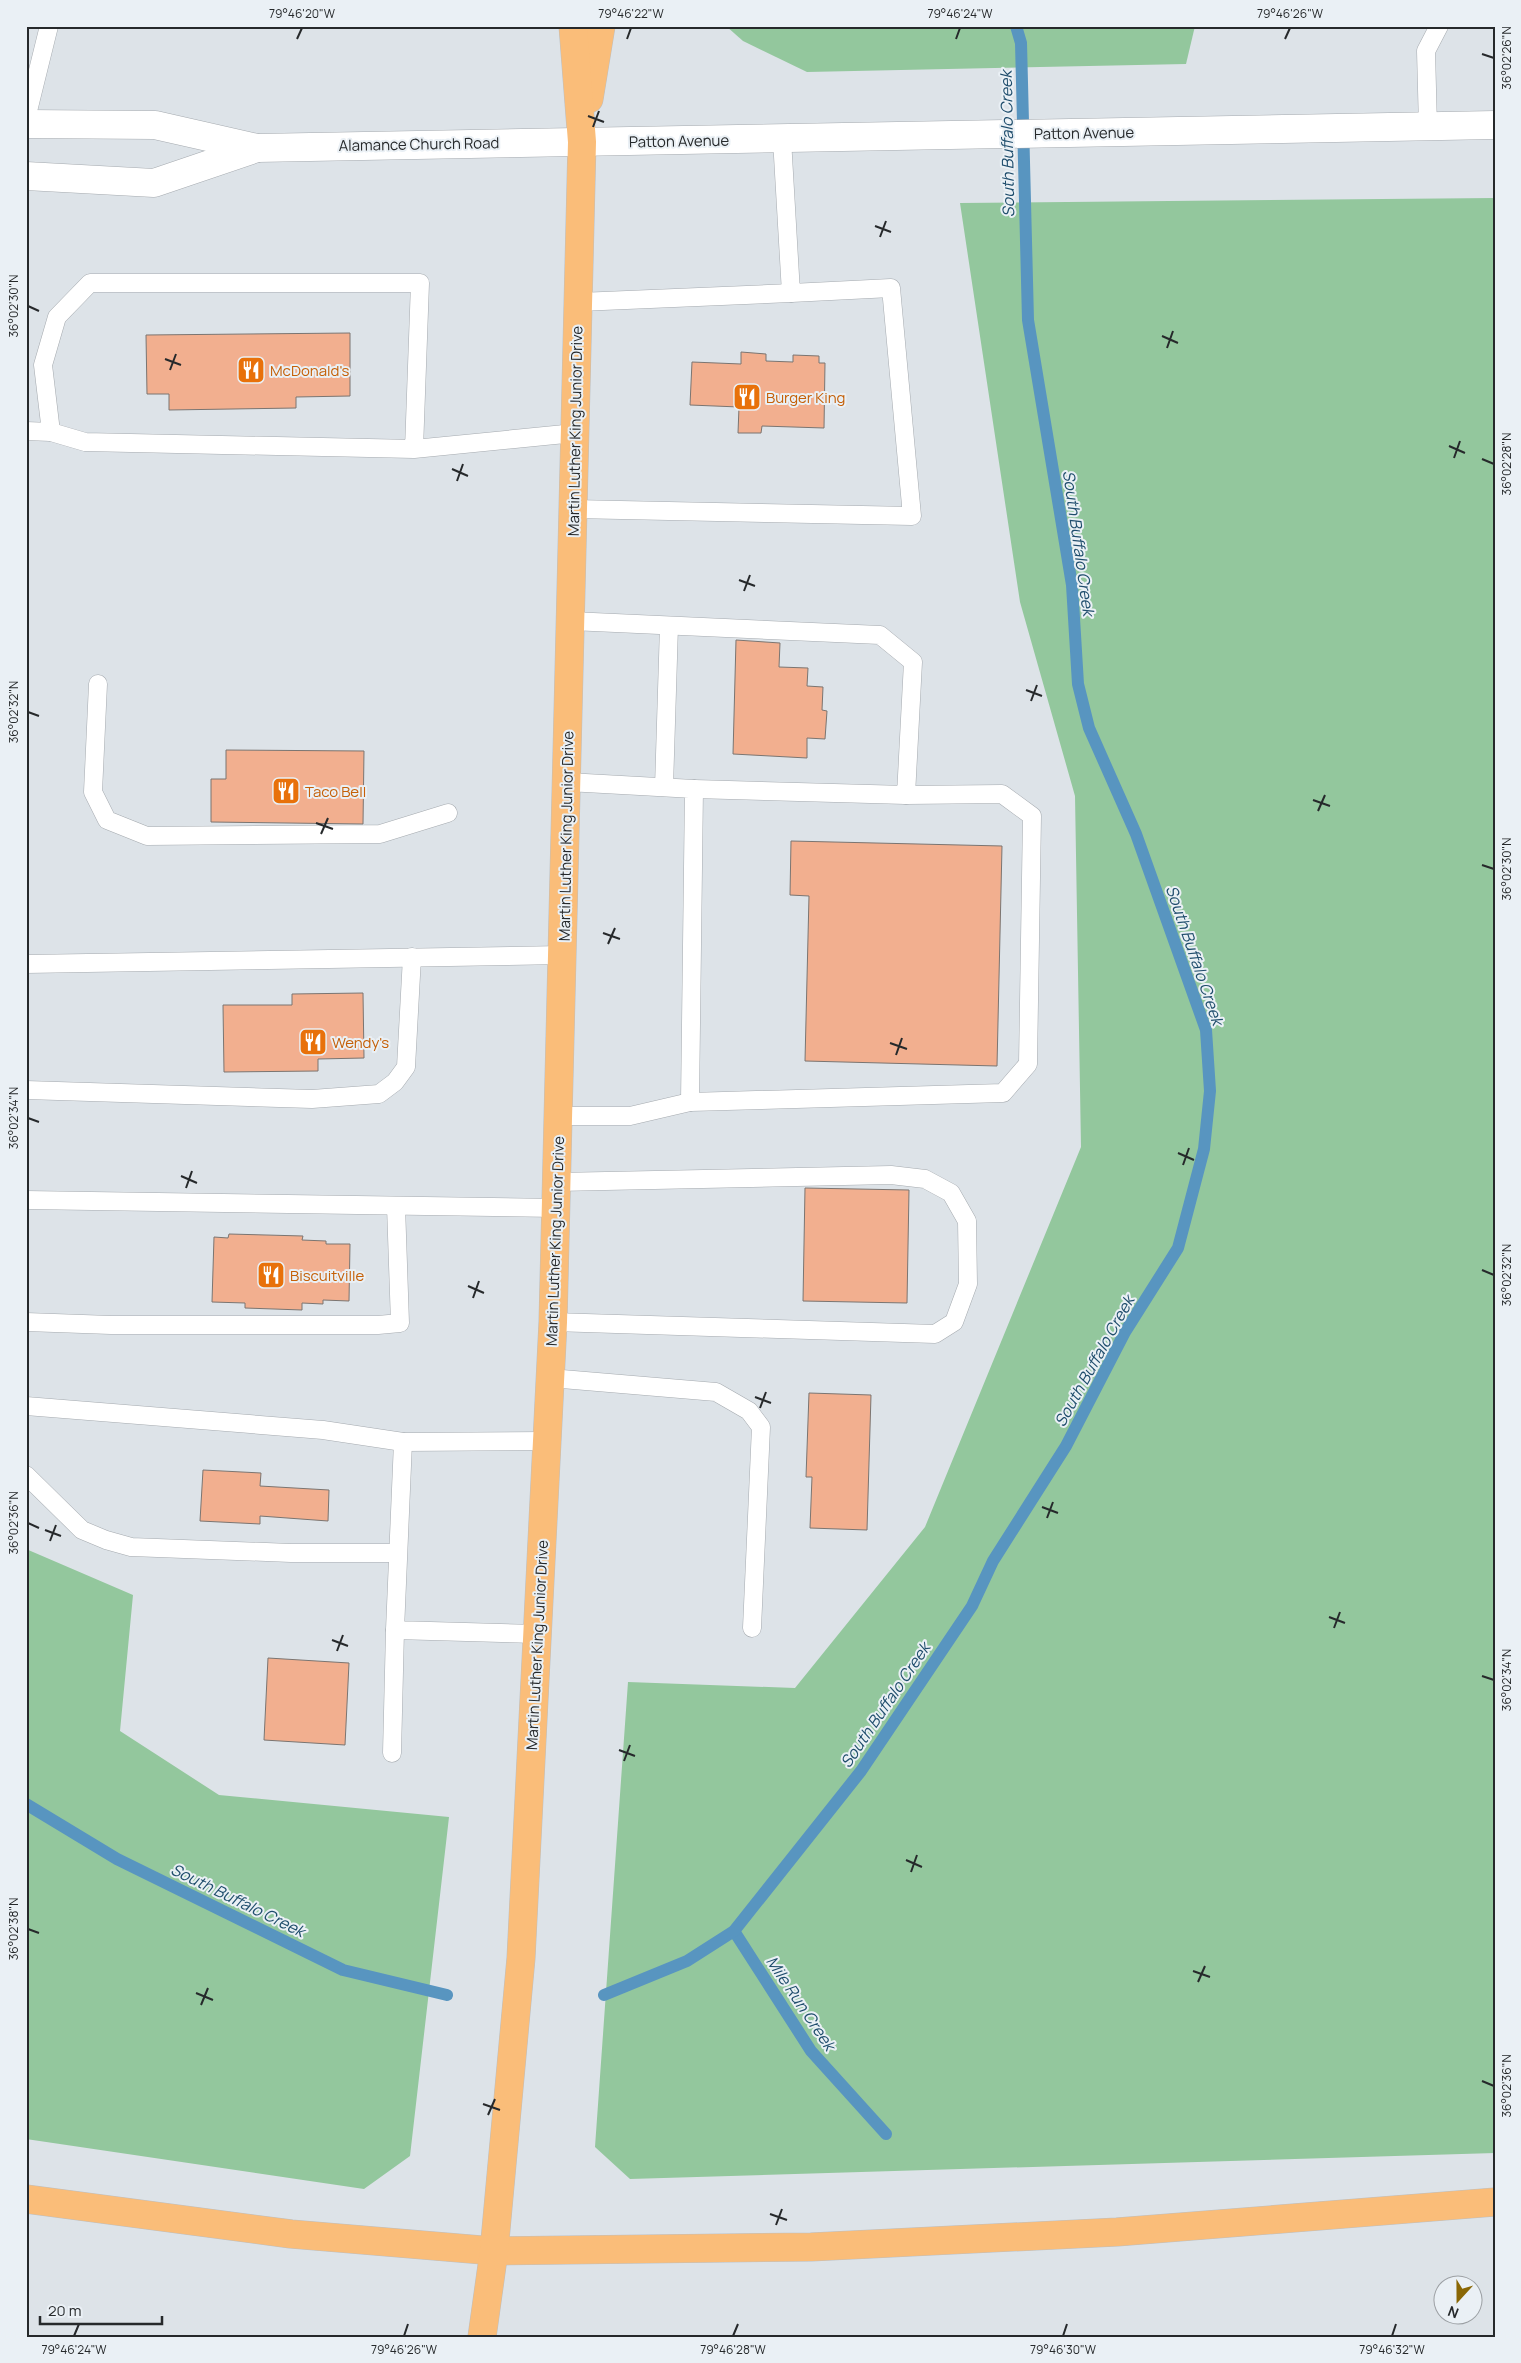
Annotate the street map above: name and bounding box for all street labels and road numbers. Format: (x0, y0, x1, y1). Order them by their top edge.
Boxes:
street label: Patton Avenue (1034, 122, 1135, 144)
street label: Patton Avenue (629, 130, 730, 152)
street label: Alamance Church Road (338, 132, 500, 156)
street label: Martin Luther King Junior Drive (563, 325, 587, 536)
street label: Martin Luther King Junior Drive (554, 730, 578, 941)
street label: Martin Luther King Junior Drive (541, 1135, 569, 1346)
street label: Martin Luther King Junior Drive (521, 1539, 553, 1751)

